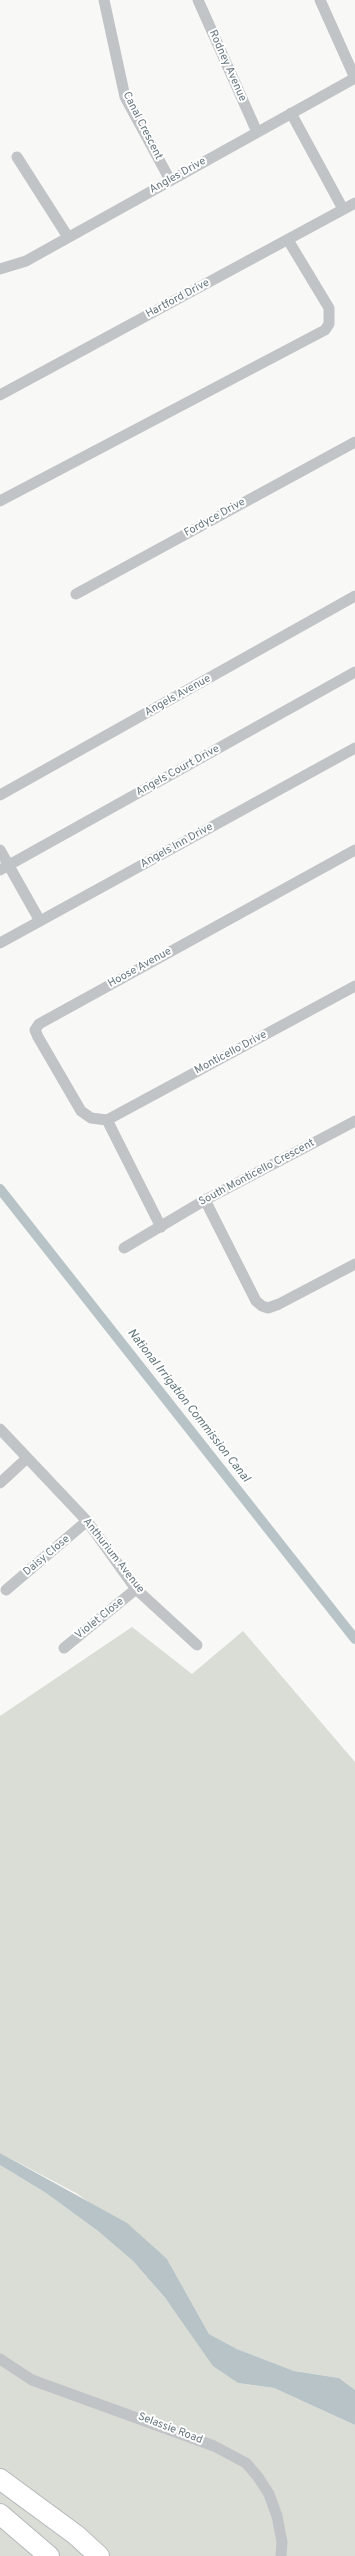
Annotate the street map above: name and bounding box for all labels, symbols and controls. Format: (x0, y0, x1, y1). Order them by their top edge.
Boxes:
street label: Rodney Avenue (205, 28, 249, 104)
street label: Canal Crescent (119, 90, 165, 162)
street label: Angles Drive (147, 155, 209, 197)
street label: Hartford Drive (144, 277, 212, 321)
street label: Fordyce Drive (182, 496, 248, 540)
street label: Angels Avenue (143, 672, 213, 720)
street label: Angels Court Drive (134, 743, 222, 799)
street label: Angels Inn Drive (138, 821, 216, 871)
street label: Hoose Avenue (106, 945, 174, 991)
street label: Monticello Drive (193, 1028, 269, 1078)
street label: South Monticello Crescent (197, 1137, 317, 1209)
water label: National Irrigation Commission Canal (124, 1326, 252, 1486)
street label: Anthurium Avenue (80, 1516, 146, 1596)
street label: Daisy Close (21, 1533, 73, 1579)
street label: Violet Close (73, 1595, 127, 1643)
street label: Selassie Road (136, 2411, 204, 2447)

